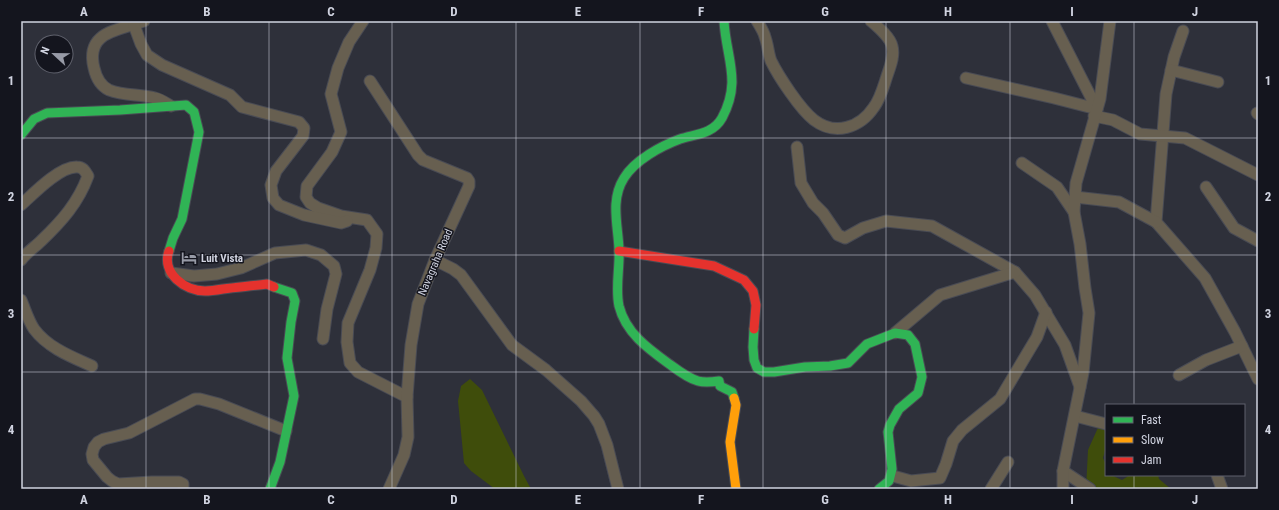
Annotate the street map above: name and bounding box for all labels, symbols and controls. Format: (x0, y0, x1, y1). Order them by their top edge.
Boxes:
text: A (80, 4, 88, 19)
text: B (203, 4, 211, 19)
text: C (327, 4, 335, 19)
text: D (450, 4, 458, 19)
text: E (575, 4, 582, 19)
text: F (698, 4, 704, 19)
text: G (821, 4, 829, 19)
text: H (944, 4, 952, 19)
text: I (1070, 4, 1074, 19)
text: J (1192, 4, 1198, 19)
north arrow (34, 34, 74, 74)
text: N (38, 45, 53, 56)
text: 1 (8, 73, 14, 88)
text: 1 (1265, 73, 1271, 88)
text: 2 (8, 189, 15, 204)
text: 2 (1265, 189, 1272, 204)
street label: Navagraha Road (416, 227, 455, 297)
hotel icon: Luit Vista (180, 249, 198, 267)
place label: Luit Vista (201, 252, 243, 265)
text: 3 (8, 306, 14, 321)
text: 3 (1265, 306, 1271, 321)
legend (1105, 404, 1245, 476)
text: Fast (1141, 413, 1162, 427)
text: 4 (8, 422, 15, 437)
text: 4 (1265, 422, 1272, 437)
text: Slow (1141, 433, 1164, 447)
text: Jam (1141, 453, 1162, 467)
text: A (80, 492, 88, 507)
text: B (203, 492, 211, 507)
text: C (327, 492, 335, 507)
text: D (450, 492, 458, 507)
text: E (575, 492, 582, 507)
text: F (698, 492, 704, 507)
text: G (821, 492, 829, 507)
text: H (944, 492, 952, 507)
text: I (1070, 492, 1074, 507)
text: J (1192, 492, 1198, 507)

